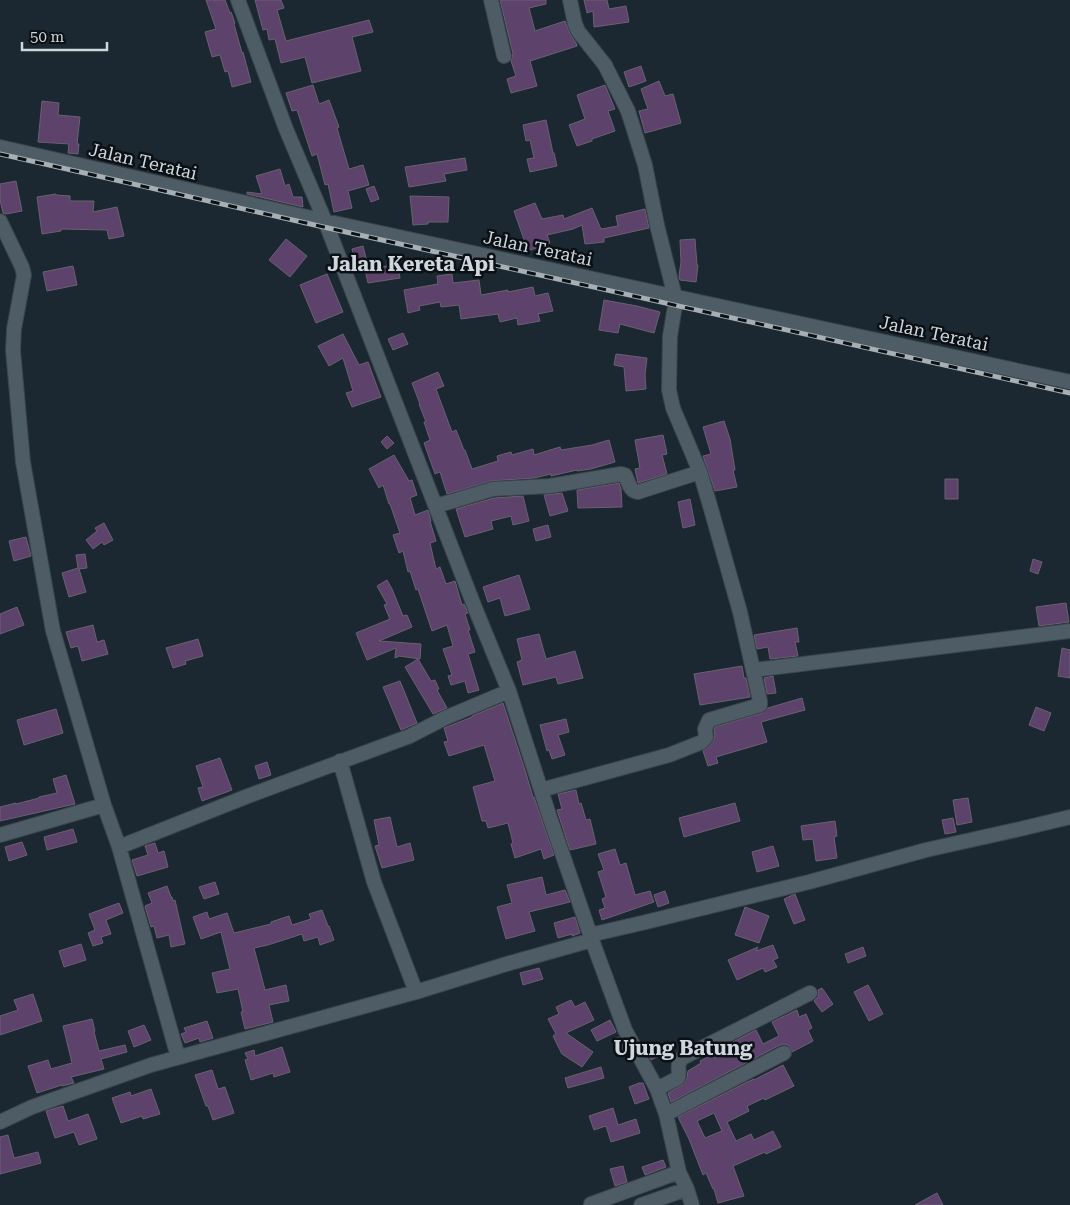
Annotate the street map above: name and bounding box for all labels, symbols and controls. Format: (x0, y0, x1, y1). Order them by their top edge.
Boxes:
scale bar (22, 20, 108, 52)
text: 50 m (30, 28, 65, 46)
street label: Jalan Teratai (87, 138, 200, 184)
street label: Jalan Teratai (482, 226, 595, 270)
district label: Jalan Kereta Api (327, 252, 495, 276)
street label: Jalan Teratai (878, 311, 991, 355)
district label: Ujung Batung (614, 1036, 753, 1060)

